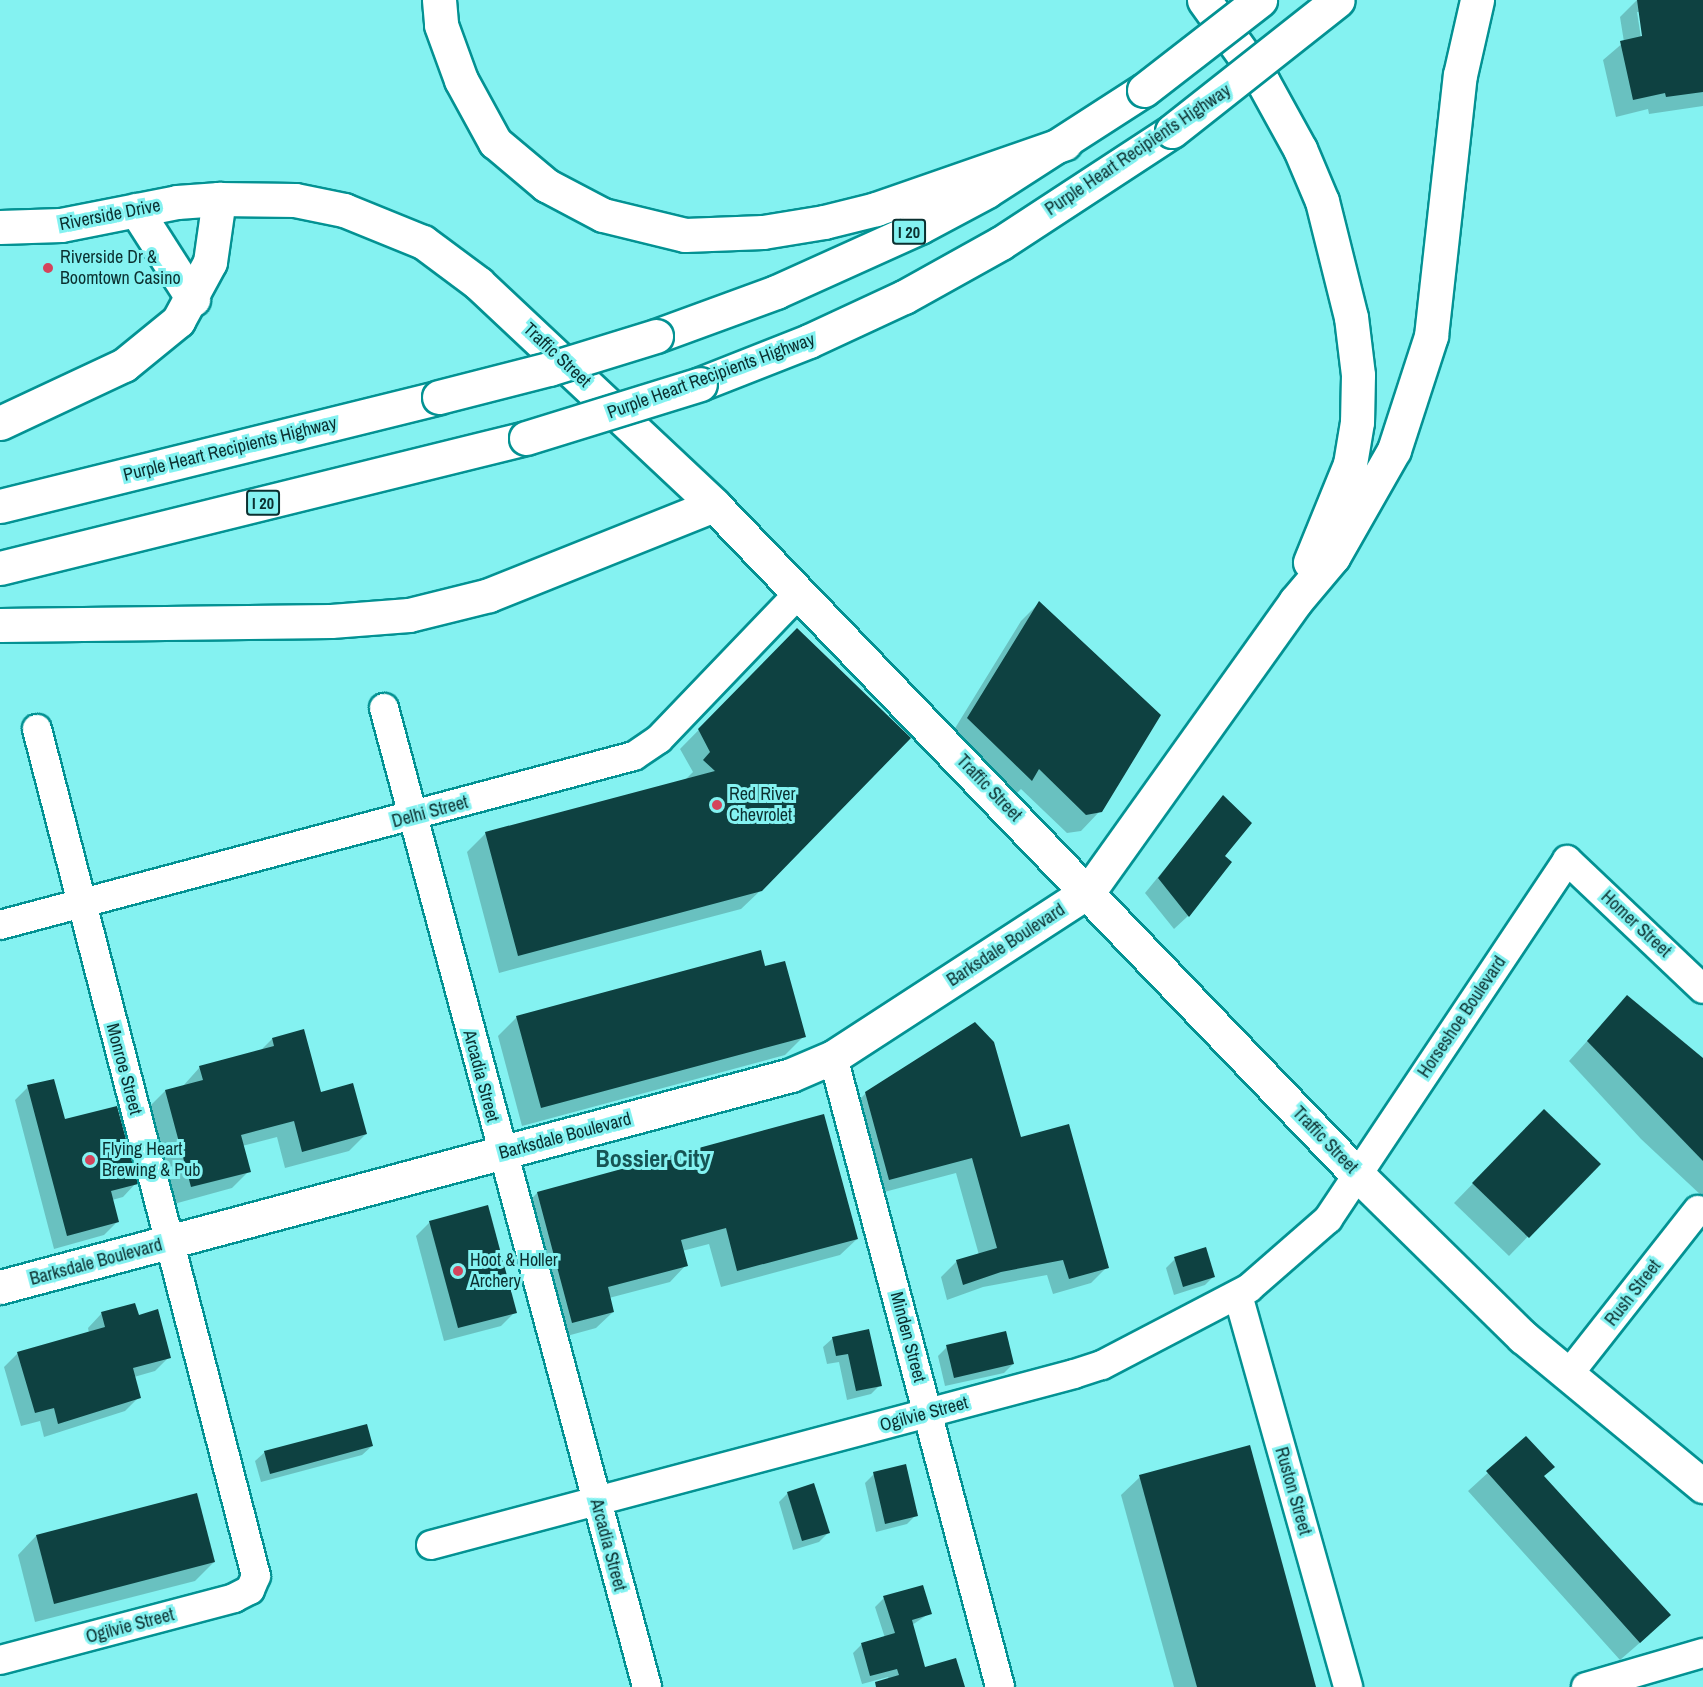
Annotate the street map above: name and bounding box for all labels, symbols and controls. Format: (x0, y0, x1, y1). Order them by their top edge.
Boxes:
street label: Purple Heart Recipients Highway (1041, 80, 1235, 220)
street label: Riverside Drive (58, 195, 162, 235)
road number: I 20 (891, 219, 927, 245)
place label: Riverside Dr & Boomtown Casino (60, 247, 181, 290)
marker: Riverside Dr & Boomtown Casino (41, 261, 55, 275)
street label: Traffic Street (519, 318, 595, 392)
street label: Purple Heart Recipients Highway (604, 328, 818, 424)
street label: Purple Heart Recipients Highway (121, 412, 339, 486)
road number: I 20 (245, 490, 281, 516)
street label: Traffic Street (952, 750, 1026, 826)
place label: Red River Chevrolet (729, 784, 795, 826)
street label: Delhi Street (390, 791, 470, 833)
marker: Red River Chevrolet (710, 798, 724, 812)
street label: Homer Street (1597, 886, 1675, 962)
street label: Barksdale Boulevard (943, 899, 1069, 991)
street label: Horseshoe Boulevard (1413, 952, 1511, 1082)
street label: Monroe Street (101, 1021, 147, 1117)
street label: Arcadia Street (458, 1028, 504, 1124)
street label: Traffic Street (1288, 1102, 1362, 1178)
street label: Barksdale Boulevard (496, 1108, 634, 1164)
place label: Flying Heart Brewing & Pub (102, 1139, 200, 1182)
district label: Bossier City (596, 1145, 710, 1173)
marker: Flying Heart Brewing & Pub (83, 1153, 97, 1167)
street label: Barksdale Boulevard (27, 1234, 165, 1290)
place label: Hoot & Holler Archery (470, 1250, 558, 1292)
street label: Rush Street (1600, 1256, 1666, 1330)
marker: Hoot & Holler Archery (451, 1264, 465, 1278)
street label: Minden Street (886, 1289, 930, 1385)
street label: Ogilvie Street (878, 1392, 970, 1436)
street label: Ruston Street (1270, 1445, 1316, 1537)
street label: Arcadia Street (585, 1497, 631, 1593)
street label: Ogilvie Street (84, 1604, 176, 1648)

